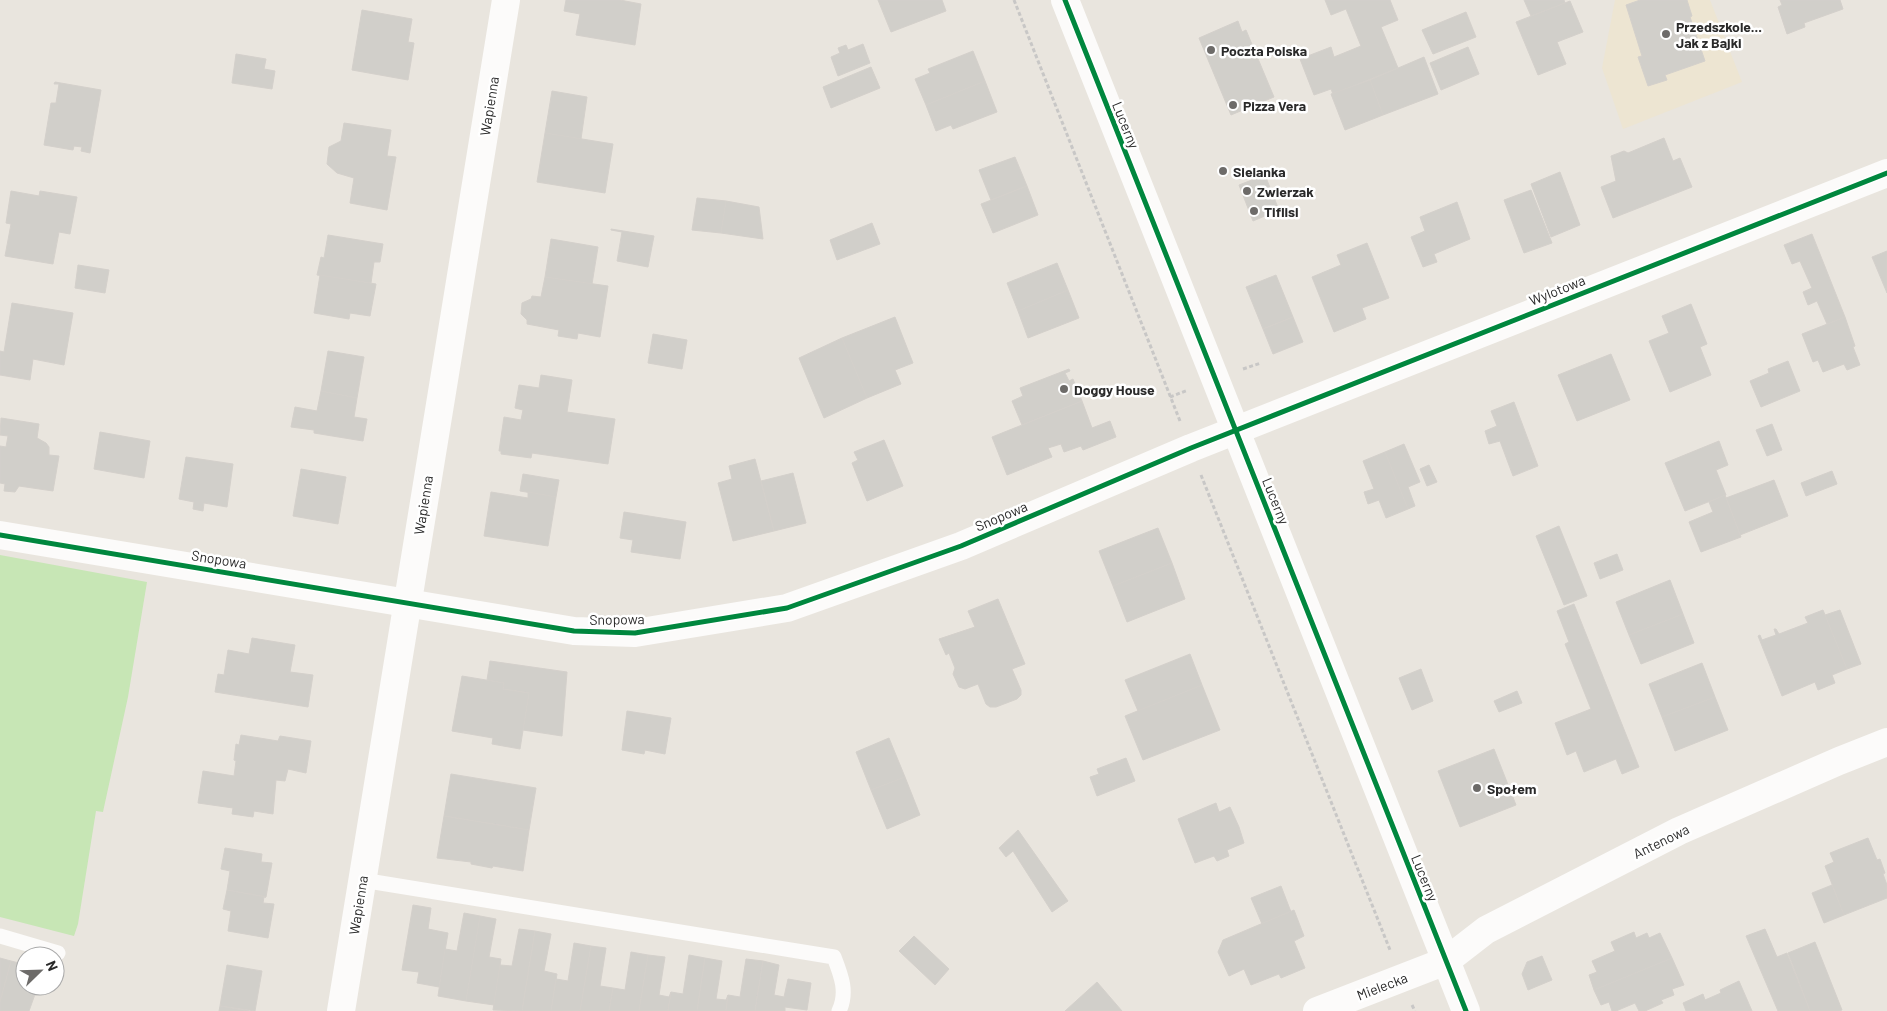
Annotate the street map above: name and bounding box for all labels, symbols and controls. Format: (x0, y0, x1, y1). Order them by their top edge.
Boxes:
place label: Przedszkole... Jak z Bajki (1676, 18, 1762, 51)
marker: Przedszkole... Jak z Bajki (1660, 28, 1672, 40)
place label: Poczta Polska (1221, 42, 1307, 59)
marker: Poczta Polska (1205, 44, 1217, 56)
street label: Wapienna (476, 75, 502, 137)
place label: Pizza Vera (1243, 97, 1306, 114)
street label: Lucerny (1109, 99, 1143, 151)
marker: Pizza Vera (1227, 99, 1239, 111)
place label: Sielanka (1233, 163, 1286, 180)
marker: Sielanka (1217, 165, 1229, 177)
place label: Zwierzak (1257, 183, 1314, 200)
marker: Zwierzak (1241, 185, 1253, 197)
place label: Tiflisi (1264, 203, 1299, 220)
marker: Tiflisi (1248, 205, 1260, 217)
street label: Wylotowa (1527, 271, 1587, 309)
place label: Doggy House (1074, 381, 1155, 398)
marker: Doggy House (1058, 383, 1070, 395)
street label: Wapienna (410, 474, 436, 536)
street label: Lucerny (1259, 475, 1293, 527)
street label: Snopowa (972, 497, 1030, 535)
street label: Snopowa (190, 546, 248, 572)
street label: Snopowa (589, 610, 645, 628)
place label: Społem (1487, 780, 1537, 797)
marker: Społem (1471, 782, 1483, 794)
street label: Antenowa (1630, 820, 1692, 862)
street label: Lucerny (1408, 852, 1442, 904)
street label: Wapienna (345, 874, 371, 936)
north arrow (15, 946, 65, 996)
text: N (43, 958, 62, 973)
street label: Mielecka (1354, 969, 1410, 1003)

